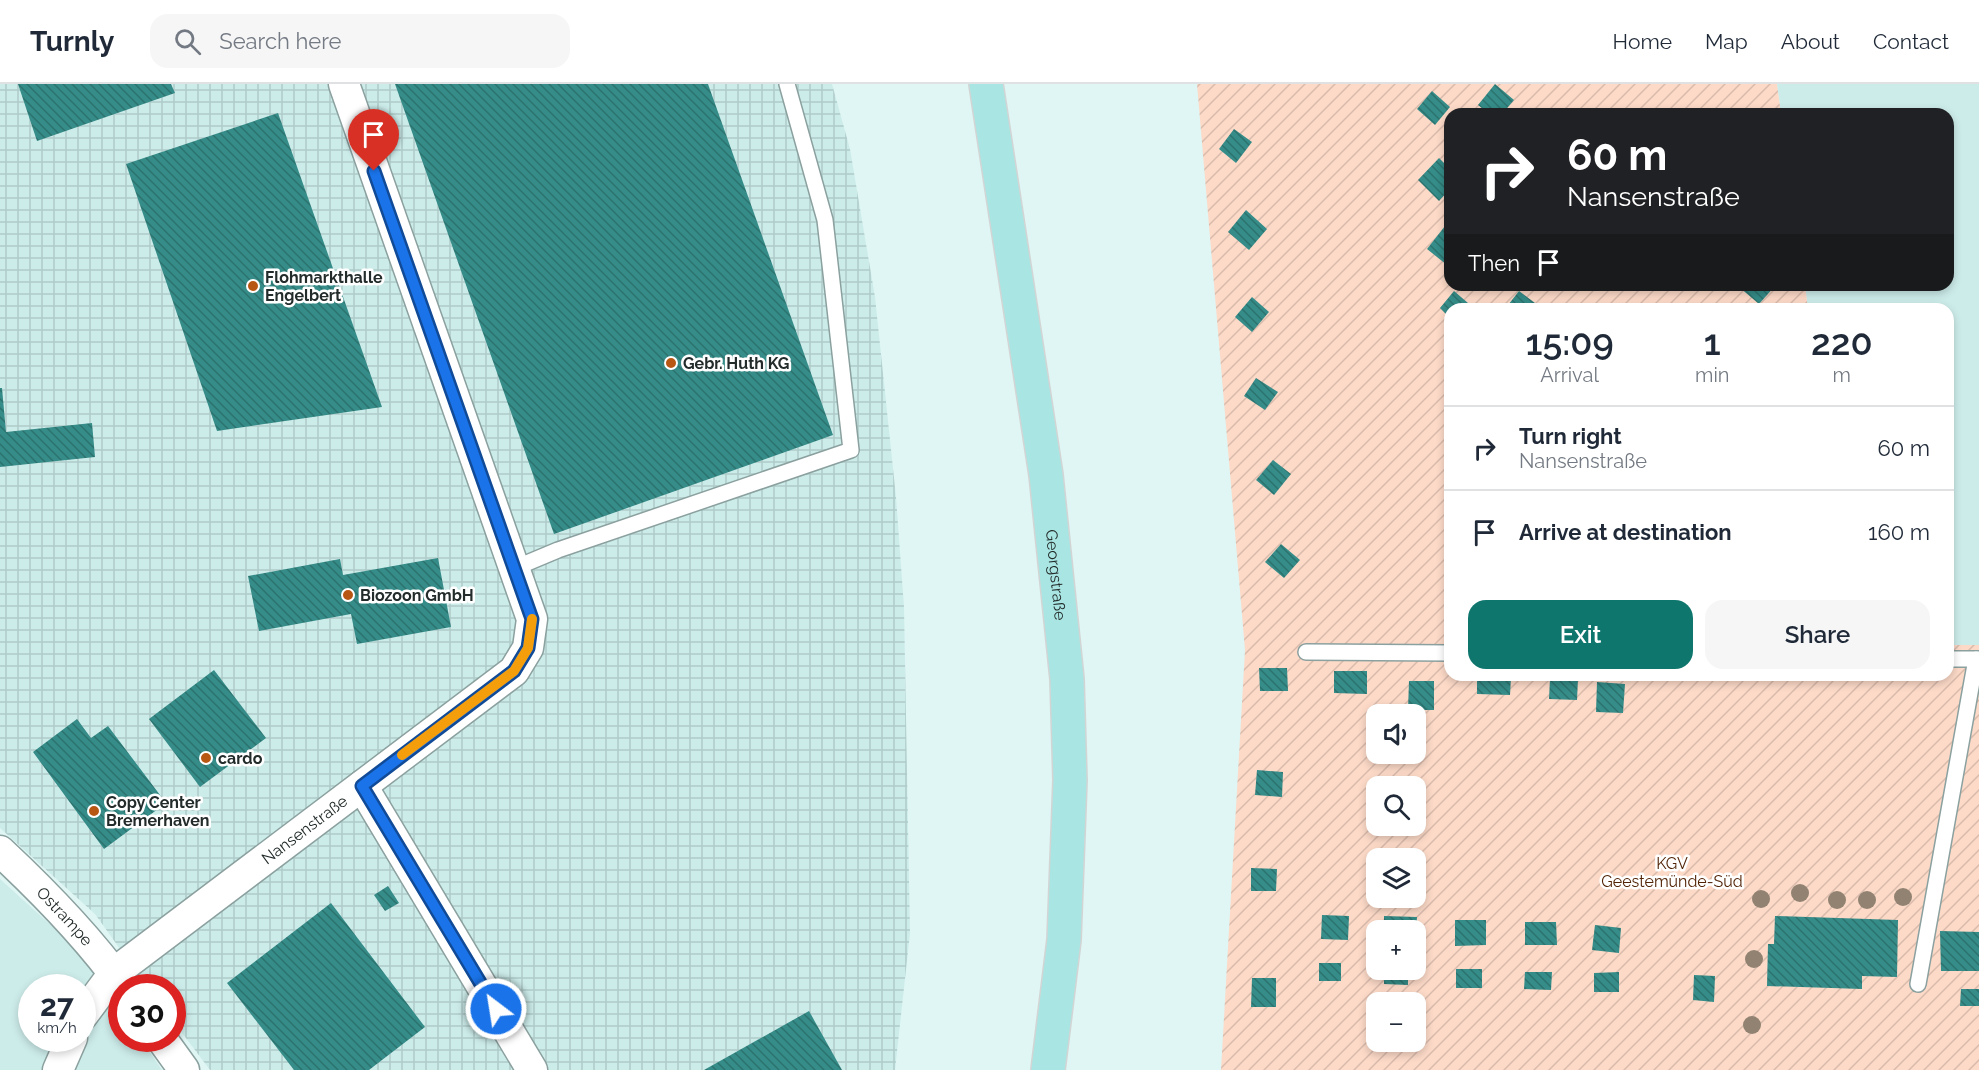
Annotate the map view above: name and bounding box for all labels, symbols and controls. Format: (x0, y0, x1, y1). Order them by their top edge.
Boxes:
search box (150, 14, 570, 68)
text: Turnly (30, 25, 114, 58)
icon: search (171, 25, 204, 58)
text: Search here (219, 28, 341, 54)
text: Home (1613, 29, 1672, 54)
text: Map (1705, 29, 1748, 54)
text: About (1781, 29, 1840, 54)
text: Contact (1873, 29, 1949, 54)
pin (348, 109, 399, 171)
icon: arrive (357, 118, 390, 151)
text: 60 m (1567, 131, 1667, 180)
icon: right (1468, 132, 1546, 210)
text: Nansenstraße (1567, 181, 1740, 212)
icon: arrive (1532, 246, 1565, 279)
text: Then (1468, 250, 1520, 276)
place label: Flohmarkthalle Engelbert (265, 268, 383, 305)
marker: Flohmarkthalle Engelbert (246, 279, 260, 293)
text: 15:09 (1525, 321, 1614, 363)
text: 1 (1704, 321, 1721, 363)
text: 220 (1811, 321, 1873, 363)
place label: Gebr. Huth KG (683, 354, 789, 373)
marker: Gebr. Huth KG (664, 356, 678, 370)
text: Arrival (1540, 363, 1599, 387)
text: min (1695, 363, 1729, 387)
text: m (1833, 363, 1851, 387)
text: Turn right (1519, 423, 1622, 449)
icon: right (1468, 432, 1501, 465)
text: 60 m (1877, 435, 1930, 461)
text: Nansenstraße (1519, 449, 1647, 473)
icon: arrive (1468, 516, 1501, 549)
text: Arrive at destination (1519, 519, 1732, 545)
text: 160 m (1868, 519, 1930, 545)
street label: Georgstraße (1042, 528, 1070, 621)
place label: Biozoon GmbH (360, 586, 474, 605)
marker: Biozoon GmbH (341, 588, 355, 602)
button: Exit (1468, 600, 1693, 669)
button: Share (1705, 600, 1930, 669)
map controls (1366, 704, 1426, 1052)
button: sound (1366, 704, 1426, 764)
place label: cardo (218, 749, 263, 768)
marker: cardo (199, 751, 213, 765)
button: search (1366, 776, 1426, 836)
street label: Nansenstraße (258, 791, 351, 868)
place label: Copy Center Bremerhaven (106, 793, 210, 830)
marker: Copy Center Bremerhaven (87, 804, 101, 818)
button: layers (1366, 848, 1426, 908)
park label: KGV Geestemünde-Süd (1601, 854, 1743, 891)
street label: Ostrampe (33, 883, 97, 949)
button: + (1366, 920, 1426, 980)
speed limit sign: 30 (108, 974, 186, 1052)
position arrow (464, 977, 528, 1041)
text: 27 (40, 988, 74, 1023)
button: − (1366, 992, 1426, 1052)
text: km/h (37, 1019, 77, 1037)

